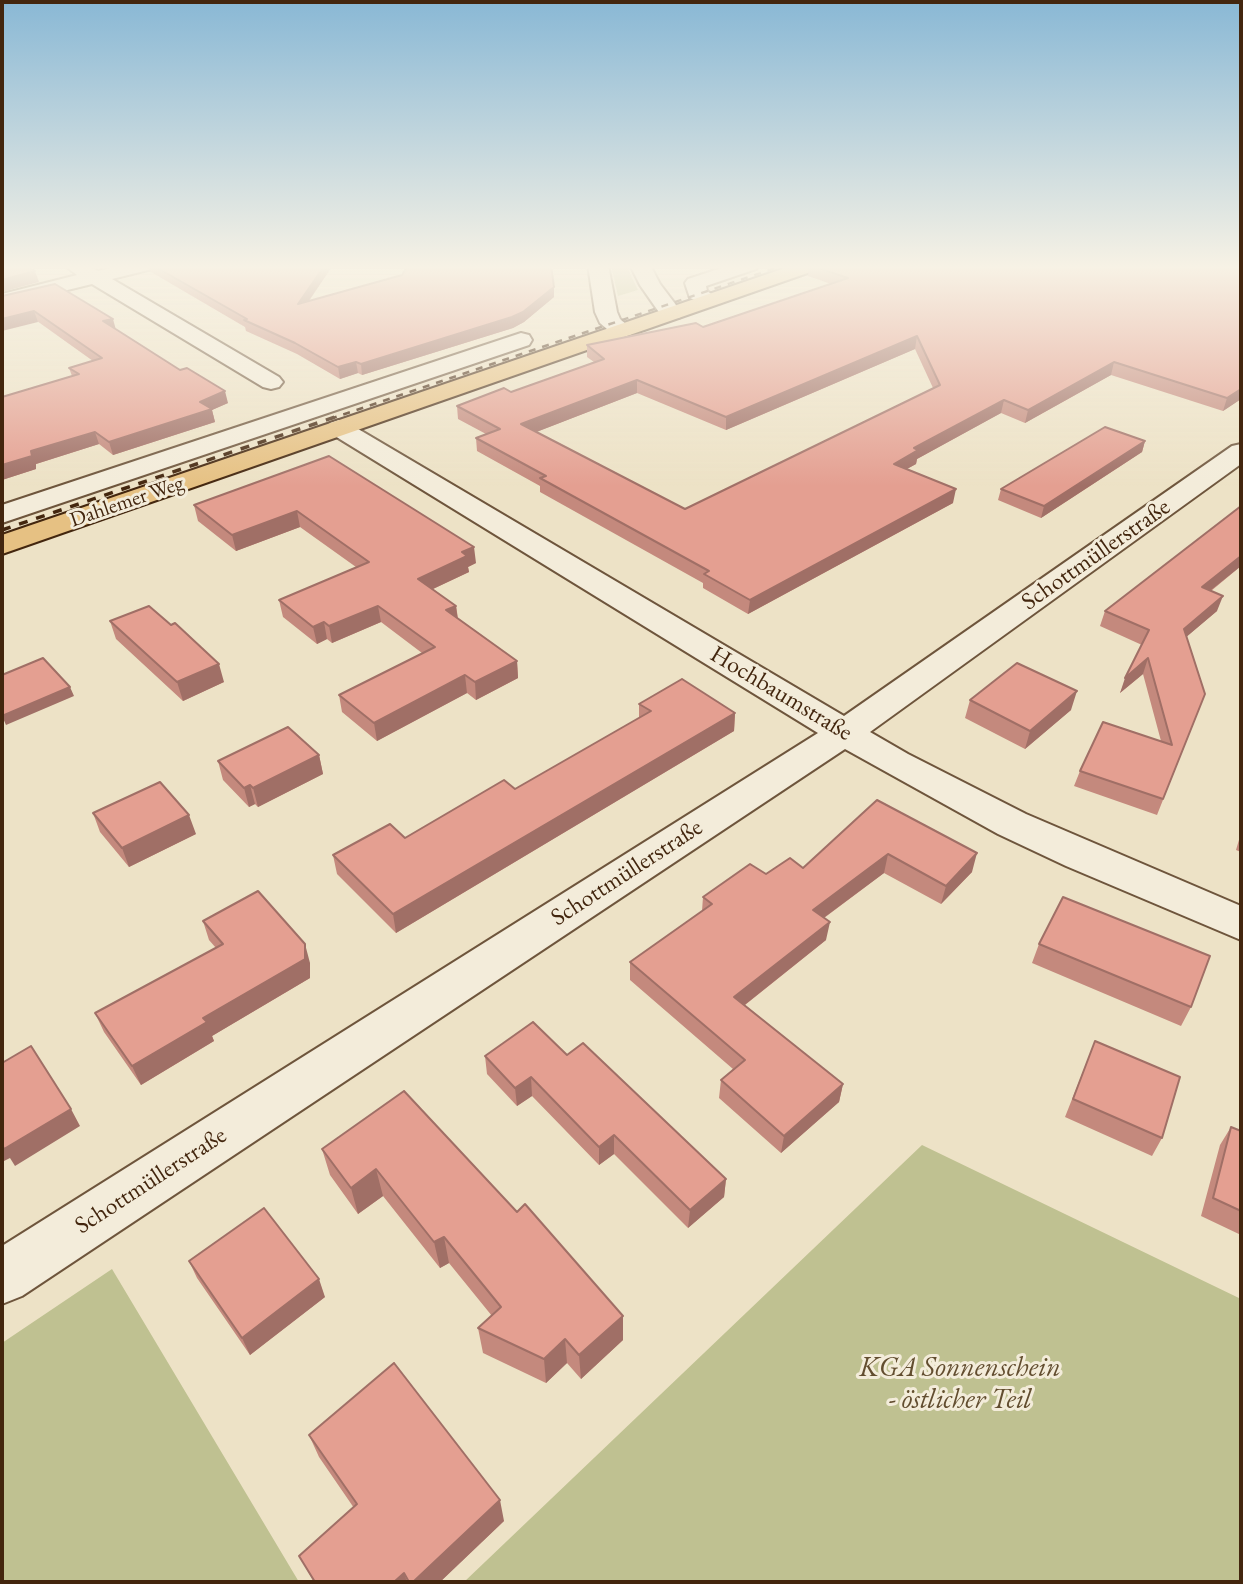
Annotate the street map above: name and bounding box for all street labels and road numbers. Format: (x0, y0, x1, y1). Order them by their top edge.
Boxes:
street label: Dahlemer Weg (67, 471, 187, 533)
street label: Schottmüllerstraße (1016, 493, 1176, 617)
street label: Hochbaumstraße (705, 640, 857, 748)
street label: Schottmüllerstraße (546, 813, 708, 933)
street label: Schottmüllerstraße (70, 1121, 232, 1241)

